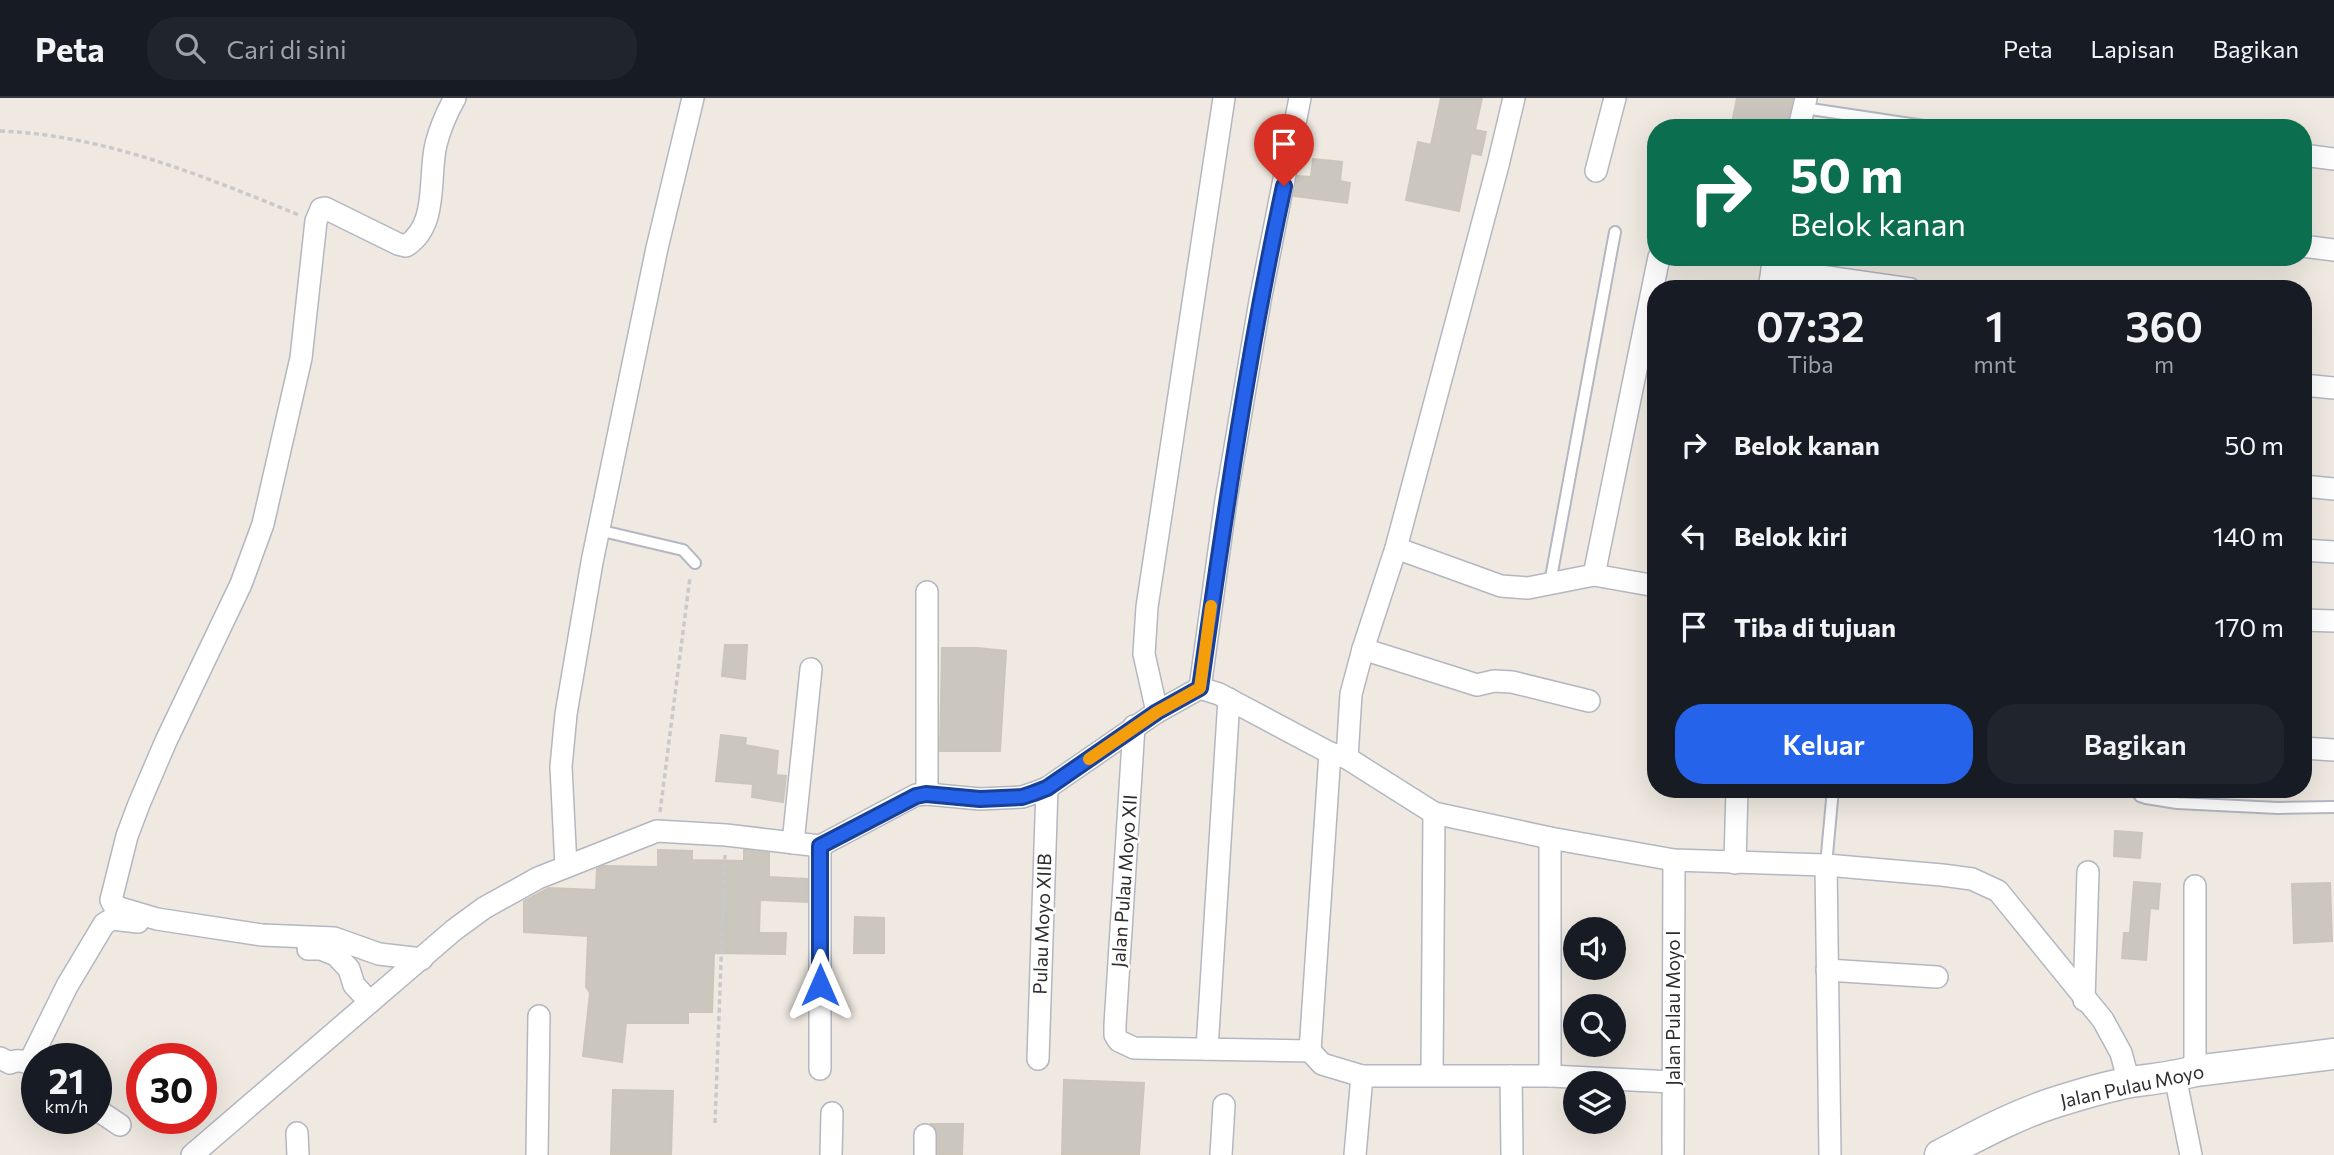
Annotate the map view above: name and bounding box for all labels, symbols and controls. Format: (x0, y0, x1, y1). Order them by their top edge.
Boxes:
search box (147, 17, 637, 80)
text: Peta (35, 28, 105, 69)
icon: search (171, 29, 209, 67)
text: Cari di sini (227, 33, 347, 64)
text: Peta (2003, 34, 2053, 63)
text: Lapisan (2091, 34, 2174, 63)
text: Bagikan (2212, 34, 2299, 63)
pin (1254, 114, 1314, 186)
icon: arrive (1265, 125, 1303, 163)
text: 50 m (1790, 143, 1903, 203)
icon: right (1675, 147, 1766, 238)
text: Belok kanan (1790, 203, 1966, 243)
text: 07:32 (1756, 299, 1865, 351)
text: 1 (1986, 299, 2004, 351)
text: 360 (2125, 299, 2203, 351)
text: Tiba (1787, 350, 1833, 378)
text: mnt (1974, 350, 2016, 378)
text: m (2154, 350, 2174, 378)
icon: right (1675, 426, 1713, 464)
text: Belok kanan (1734, 429, 1880, 460)
text: 50 m (2224, 429, 2284, 460)
icon: left (1675, 517, 1713, 555)
text: Belok kiri (1734, 520, 1848, 551)
text: 140 m (2213, 520, 2284, 551)
icon: arrive (1675, 608, 1713, 646)
text: Tiba di tujuan (1734, 611, 1896, 642)
text: 170 m (2215, 611, 2284, 642)
button: Keluar (1675, 704, 1973, 784)
button: Bagikan (1987, 704, 2284, 784)
street label: Jalan Pulau Moyo XII (1106, 794, 1141, 968)
street label: Pulau Moyo XIIB (1028, 853, 1055, 995)
map controls (1563, 917, 1626, 1134)
button: sound (1563, 917, 1626, 980)
street label: Jalan Pulau Moyo I (1661, 930, 1684, 1086)
position arrow (783, 948, 857, 1022)
button: search (1563, 994, 1626, 1057)
speed limit sign: 30 (126, 1043, 217, 1134)
text: 21 (49, 1058, 84, 1101)
street label: Jalan Pulau Moyo (2058, 1059, 2206, 1112)
button: layers (1563, 1071, 1626, 1134)
text: km/h (45, 1095, 88, 1117)

